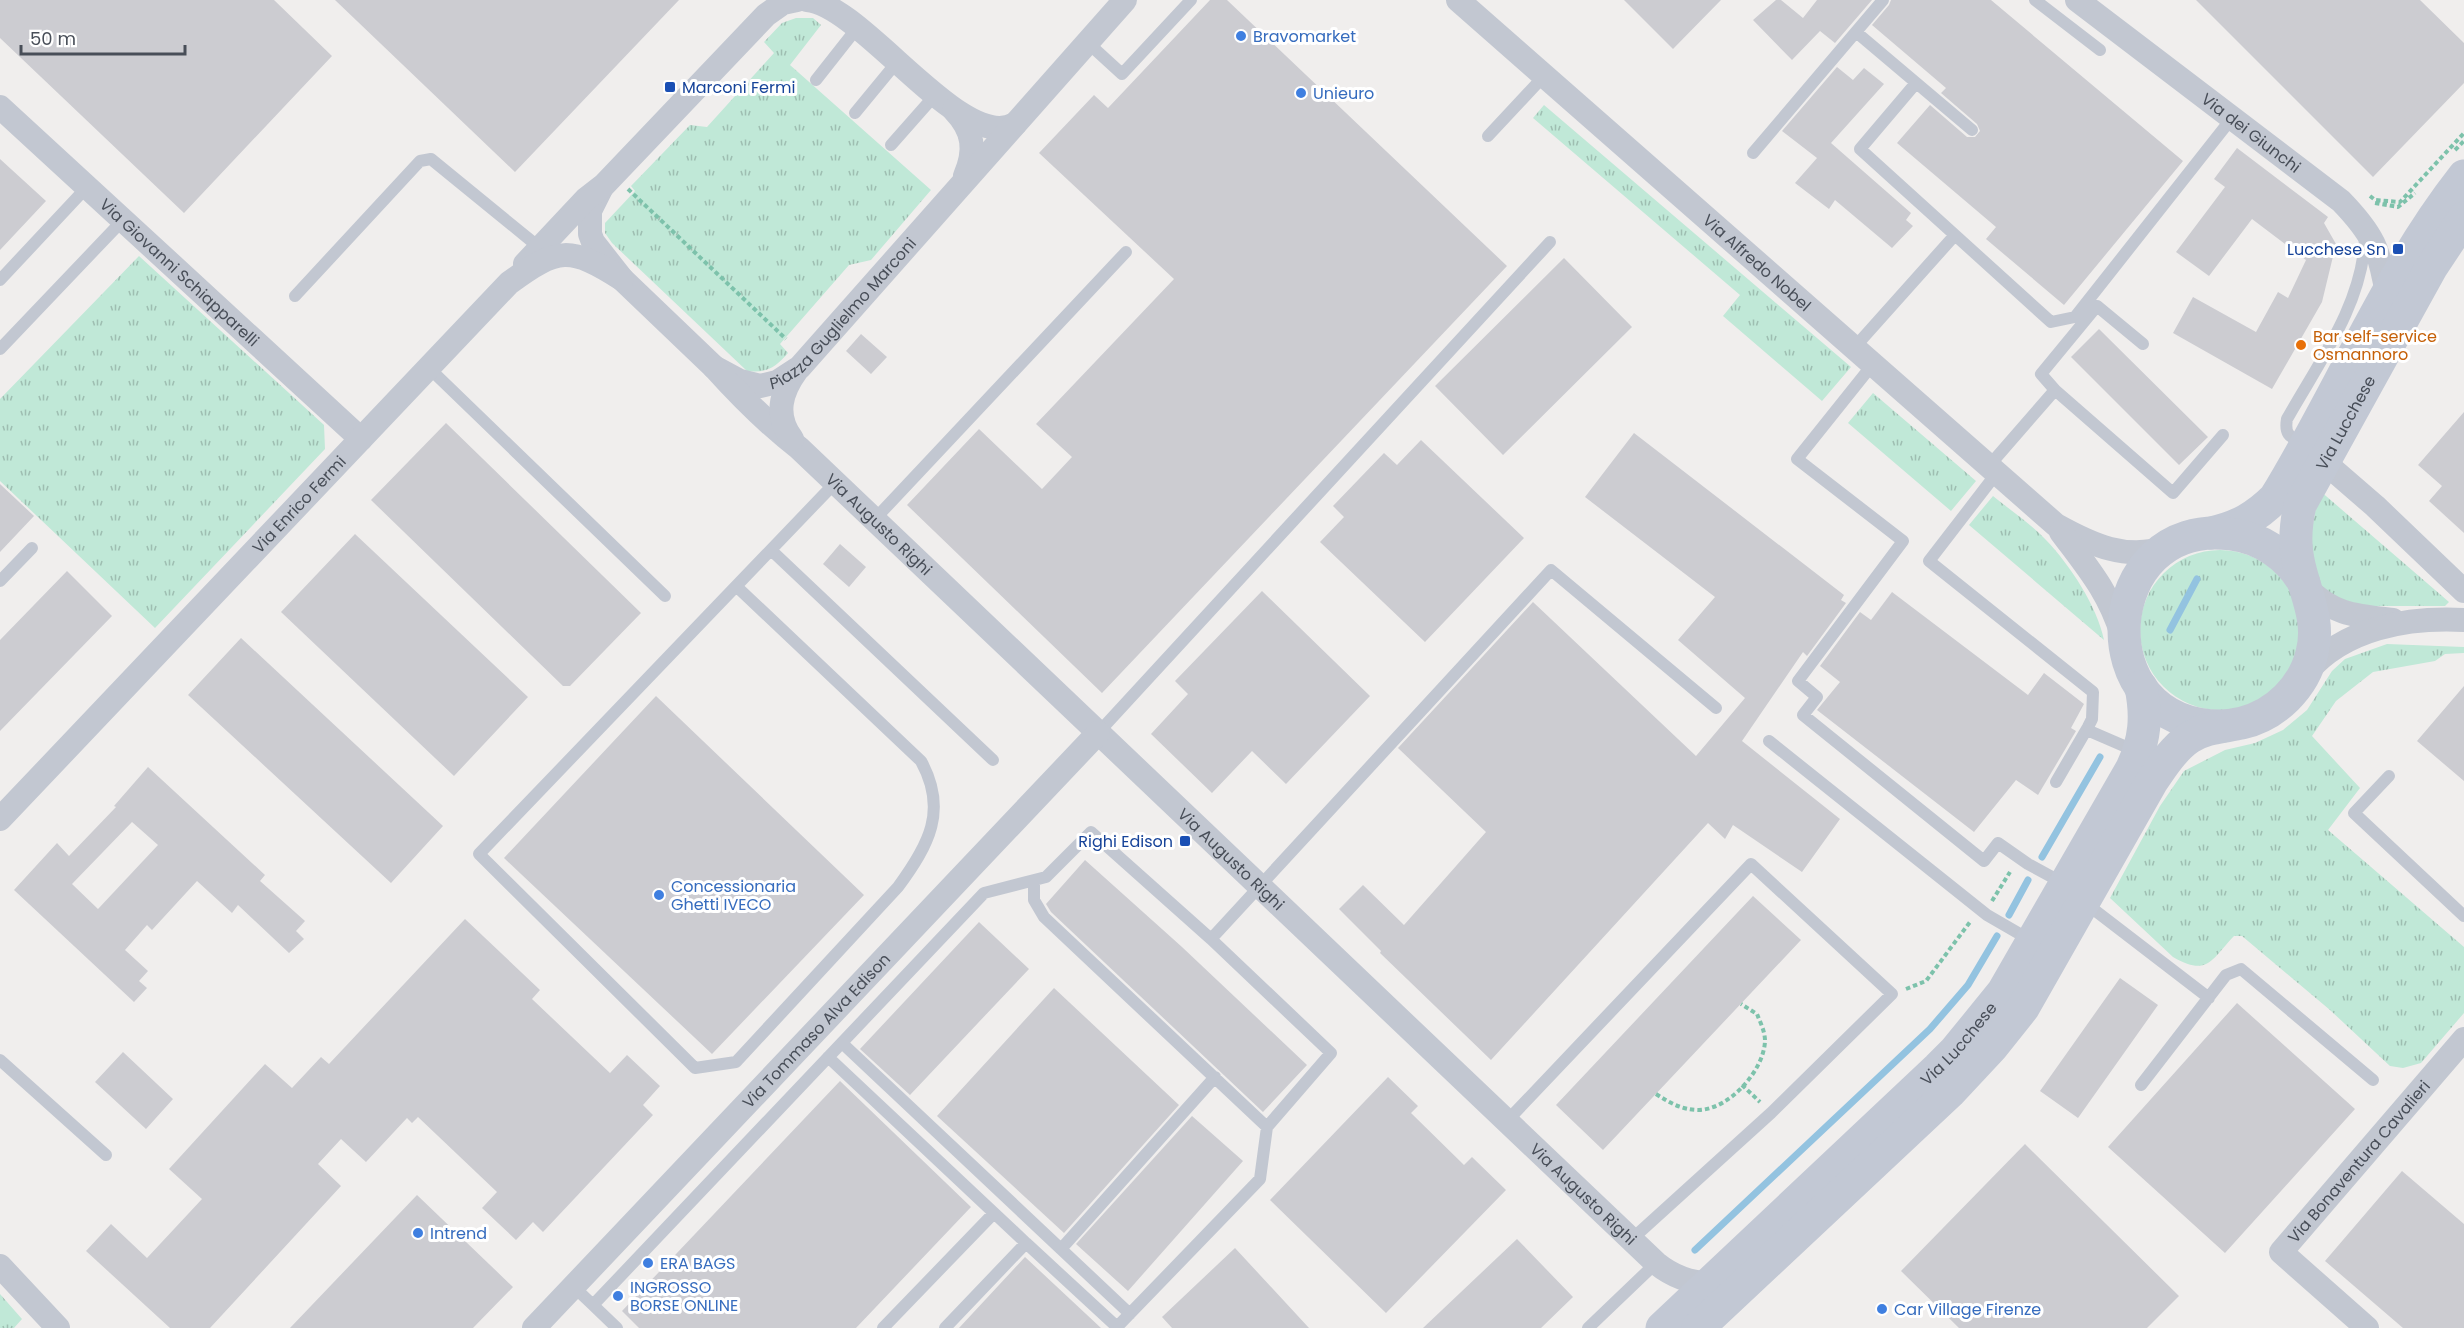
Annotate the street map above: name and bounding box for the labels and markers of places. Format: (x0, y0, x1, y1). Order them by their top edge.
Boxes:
place label: Bravomarket (1253, 25, 1356, 48)
marker: Bravomarket (1234, 29, 1248, 43)
place label: Marconi Fermi (682, 76, 795, 99)
marker: Marconi Fermi (663, 80, 677, 94)
place label: Unieuro (1313, 82, 1374, 105)
marker: Unieuro (1294, 86, 1308, 100)
place label: Lucchese Sn (2287, 238, 2386, 261)
marker: Lucchese Sn (2391, 242, 2405, 256)
place label: Bar self-service Osmannoro (2313, 325, 2437, 366)
marker: Bar self-service Osmannoro (2294, 338, 2308, 352)
place label: Righi Edison (1078, 830, 1173, 853)
marker: Righi Edison (1178, 834, 1192, 848)
place label: Concessionaria Ghetti IVECO (671, 875, 796, 916)
marker: Concessionaria Ghetti IVECO (652, 888, 666, 902)
place label: Intrend (430, 1222, 487, 1245)
marker: Intrend (411, 1226, 425, 1240)
place label: ERA BAGS (660, 1252, 735, 1275)
marker: ERA BAGS (641, 1256, 655, 1270)
place label: INGROSSO BORSE ONLINE (630, 1276, 738, 1317)
marker: INGROSSO BORSE ONLINE (611, 1289, 625, 1303)
place label: Car Village Firenze (1894, 1298, 2041, 1321)
marker: Car Village Firenze (1875, 1302, 1889, 1316)

